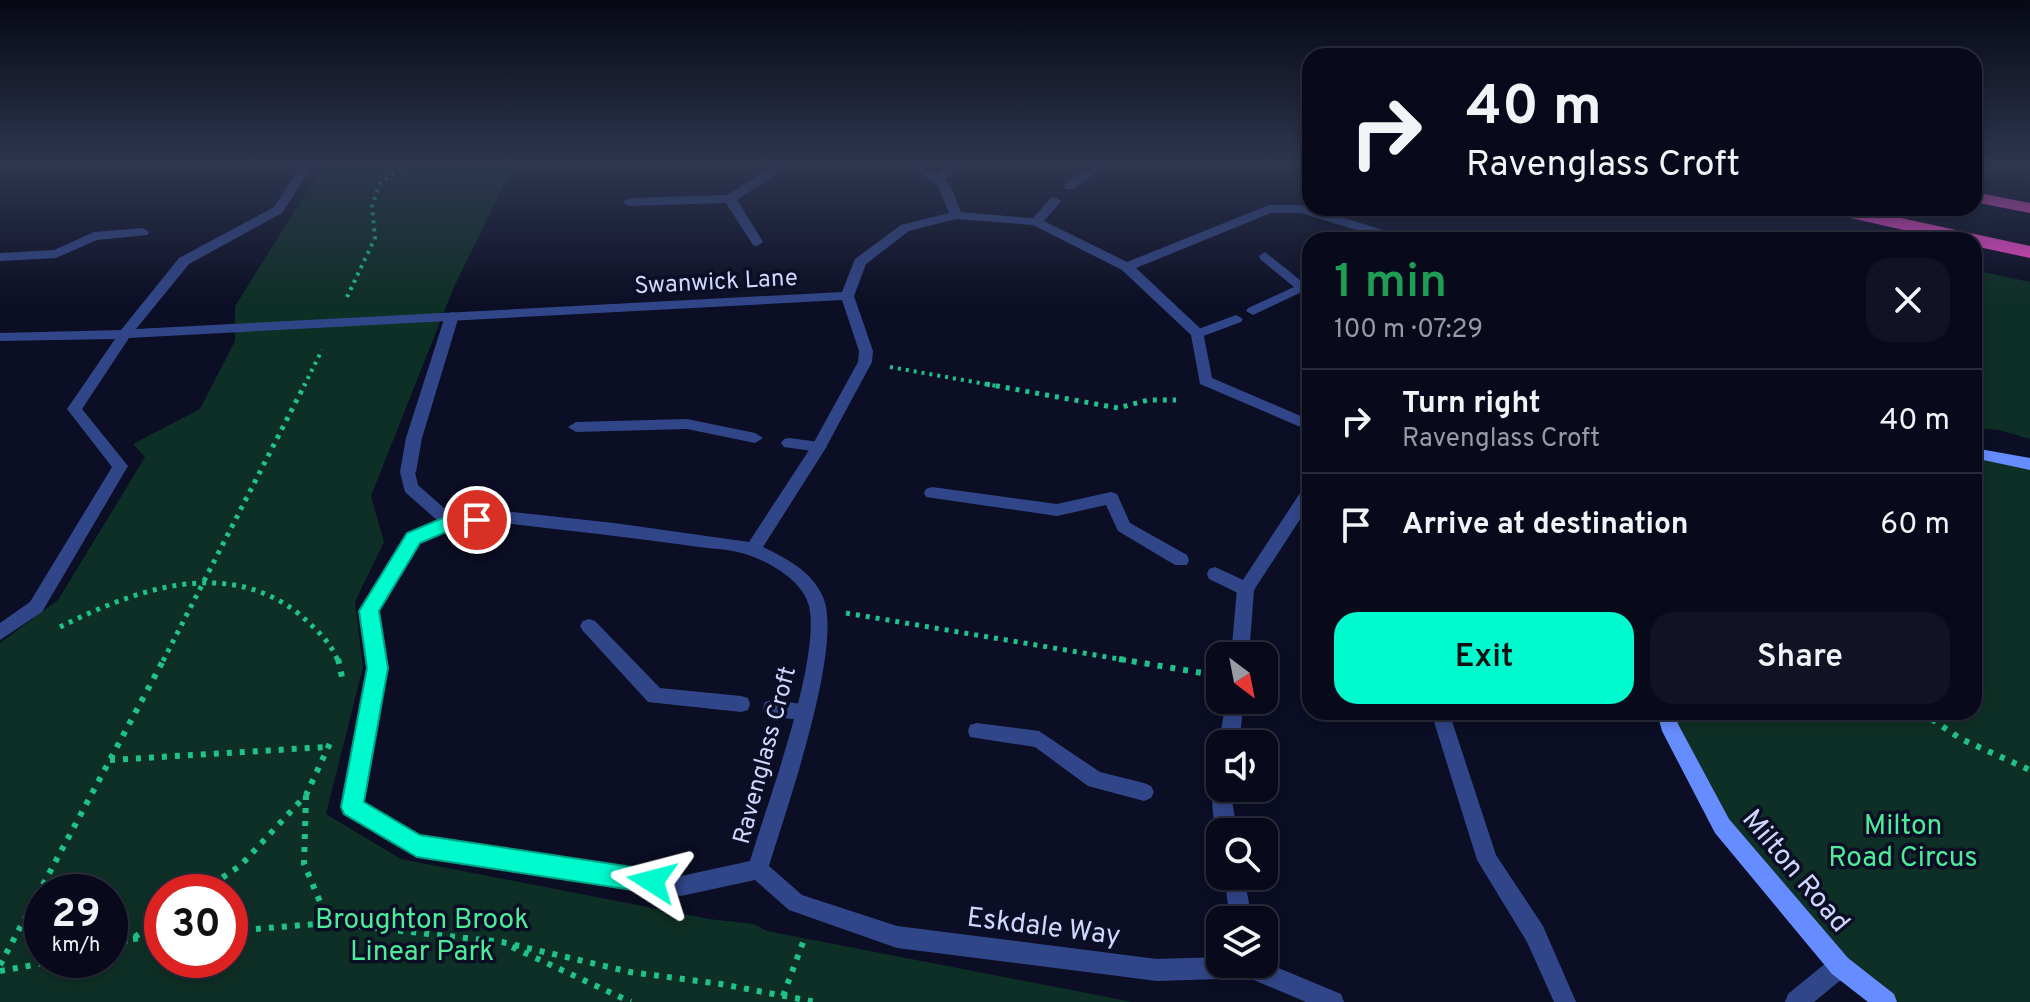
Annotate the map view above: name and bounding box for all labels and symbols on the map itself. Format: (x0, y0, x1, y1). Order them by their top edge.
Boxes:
street label: Swanwick Lane (634, 264, 799, 302)
pin (443, 486, 511, 554)
north arrow (1206, 642, 1278, 714)
street label: Ravenglass Croft (728, 663, 804, 848)
street label: Milton Road (1733, 803, 1857, 941)
park label: Milton Road Circus (1828, 809, 1978, 877)
position arrow (610, 839, 694, 923)
speed limit sign: 30 (144, 874, 248, 978)
street label: Eskdale Way (965, 901, 1123, 955)
park label: Broughton Brook Linear Park (315, 903, 529, 971)

